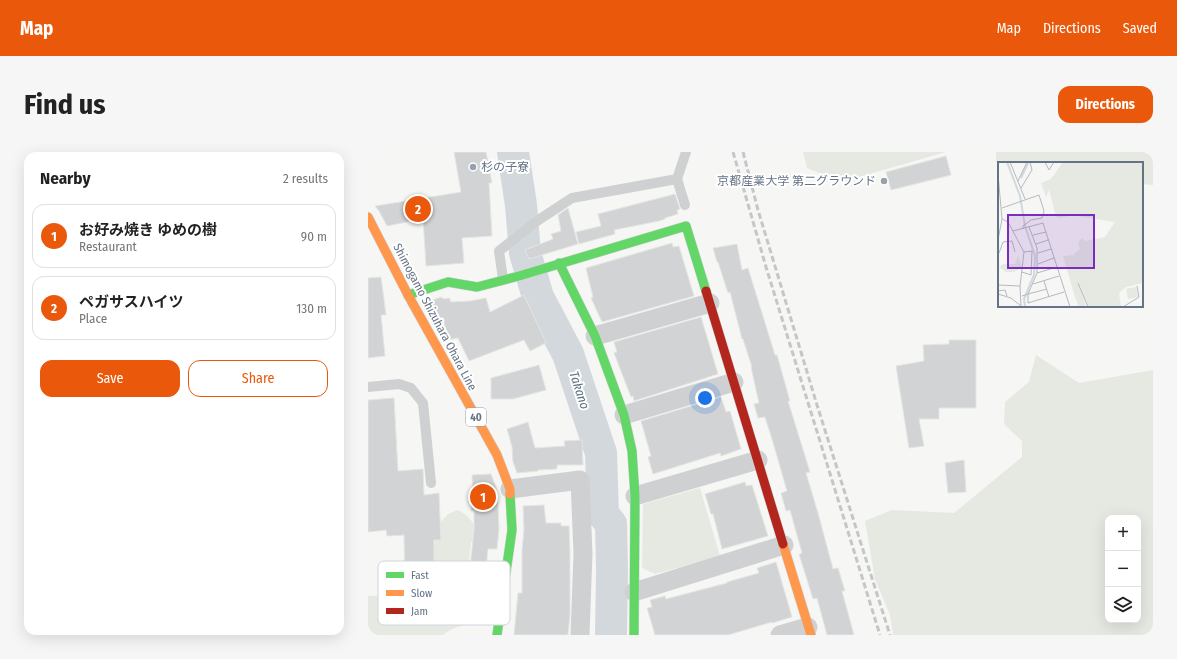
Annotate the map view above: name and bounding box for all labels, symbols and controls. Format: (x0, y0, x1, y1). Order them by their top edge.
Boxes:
text: Map (20, 17, 53, 40)
text: Map (997, 20, 1021, 37)
text: Directions (1043, 20, 1101, 37)
text: Saved (1123, 20, 1157, 37)
button: Directions (1058, 86, 1153, 123)
text: Find us (24, 88, 106, 121)
place label: 杉の子寮 (481, 160, 529, 174)
marker: 杉の子寮 (468, 162, 478, 172)
inset map (998, 162, 1143, 307)
text: Nearby (40, 168, 91, 189)
text: 2 results (283, 171, 328, 186)
place label: 京都産業大学 第二グラウンド (717, 174, 876, 188)
marker: 京都産業大学 第二グラウンド (879, 176, 889, 186)
pin: 2 (405, 194, 431, 224)
text: お好み焼き ゆめの樹 (79, 221, 217, 239)
text: 1 (51, 229, 57, 244)
text: 90 m (301, 229, 327, 244)
text: Restaurant (79, 239, 137, 254)
street label: Shimogamo Shizuhara Ohara Line (390, 241, 480, 393)
text: ペガサスハイツ (79, 293, 183, 311)
text: 2 (51, 301, 57, 316)
text: 130 m (296, 301, 327, 316)
text: Place (79, 311, 107, 326)
button: Save (40, 360, 180, 397)
button: Share (188, 360, 328, 397)
water label: Takano (566, 369, 593, 411)
your location (695, 388, 715, 408)
road number: 40 (466, 408, 486, 426)
pin: 1 (470, 482, 496, 512)
map controls (1105, 515, 1141, 623)
button: + (1105, 515, 1141, 551)
button: − (1105, 551, 1141, 587)
legend (378, 561, 510, 625)
text: Fast (411, 569, 429, 582)
text: Slow (411, 587, 432, 600)
button: layers (1105, 587, 1141, 623)
text: Jam (411, 605, 428, 618)

